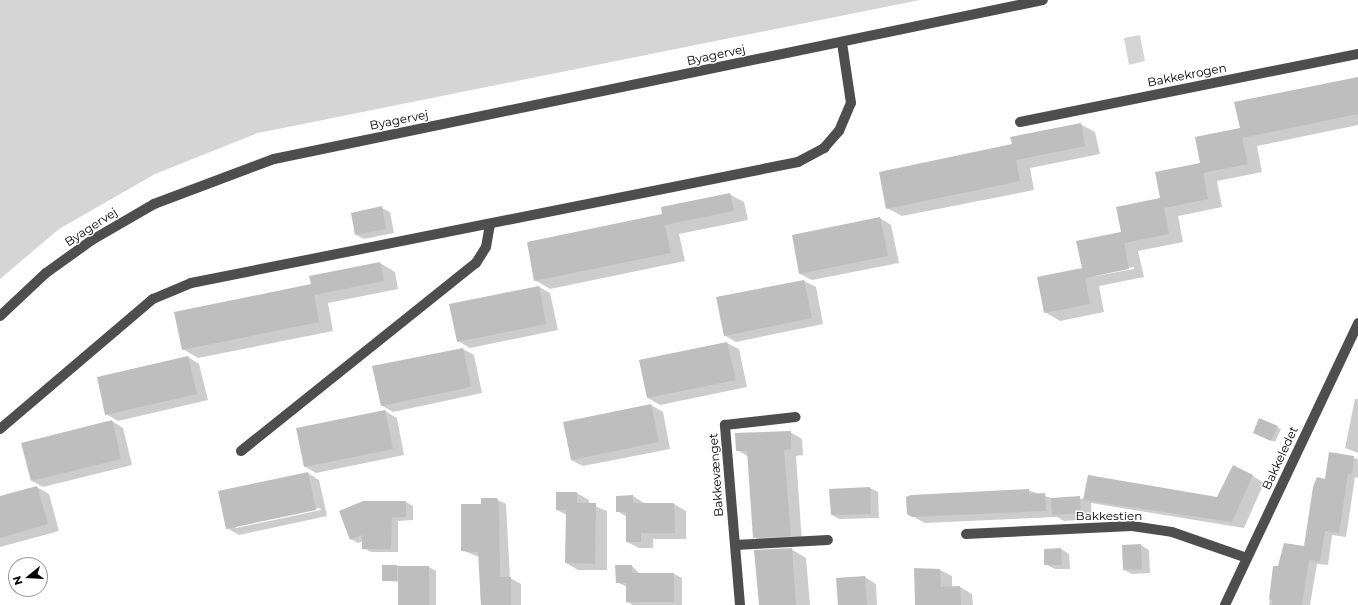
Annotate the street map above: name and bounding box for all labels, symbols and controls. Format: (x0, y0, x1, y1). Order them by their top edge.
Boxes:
street label: Byagervej (685, 42, 747, 68)
street label: Bakkekrogen (1146, 60, 1228, 90)
street label: Byagervej (368, 107, 430, 133)
street label: Byagervej (62, 205, 120, 249)
street label: Bakkeledet (1259, 424, 1301, 492)
street label: Bakkevænget (706, 433, 726, 517)
street label: Bakkestien (1076, 509, 1142, 523)
north arrow (8, 557, 48, 597)
text: N (10, 574, 26, 587)

